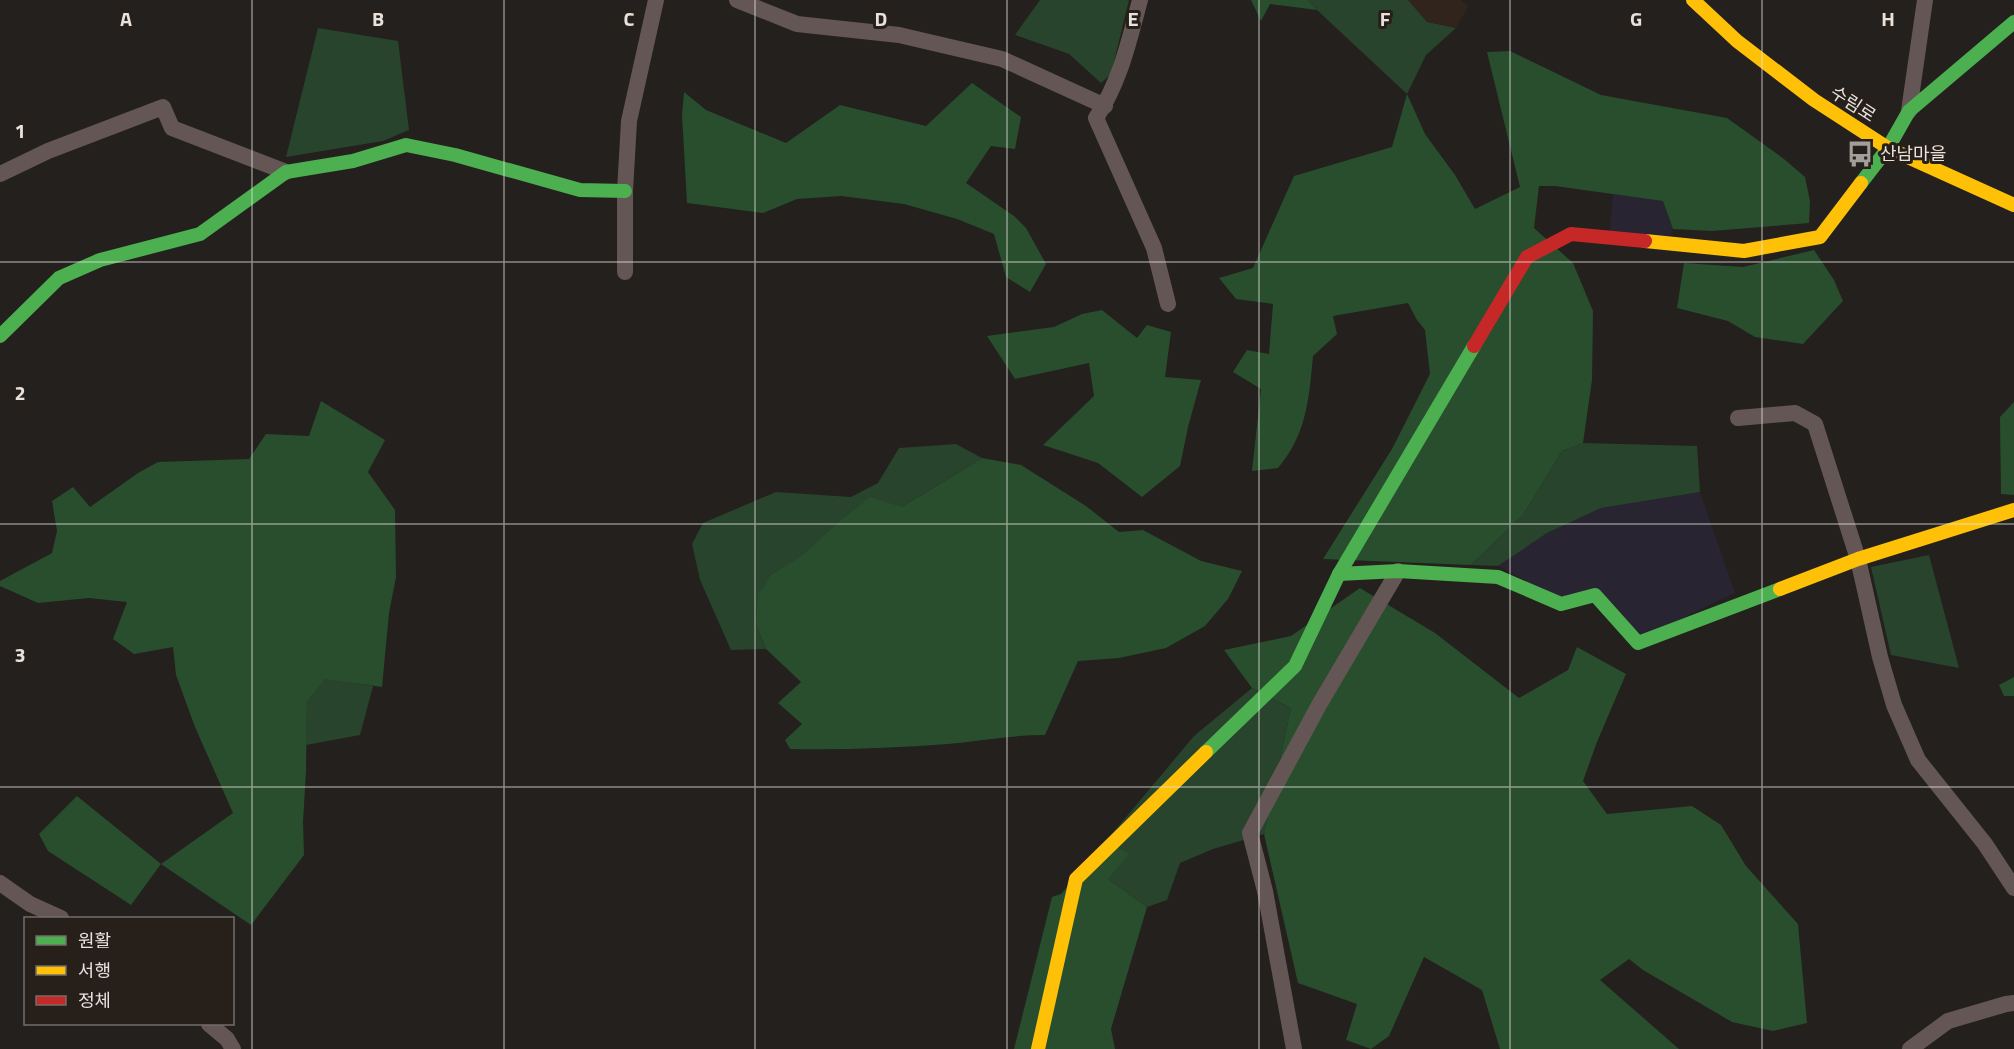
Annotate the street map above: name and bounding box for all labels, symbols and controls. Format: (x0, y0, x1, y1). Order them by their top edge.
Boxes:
text: A (120, 3, 132, 34)
text: B (372, 3, 384, 34)
text: C (624, 3, 635, 34)
text: D (875, 3, 887, 34)
text: E (1127, 3, 1139, 34)
text: F (1380, 3, 1391, 34)
text: G (1630, 3, 1642, 34)
text: H (1881, 3, 1895, 34)
street label: 수림로 (1825, 79, 1881, 128)
text: 1 (14, 115, 26, 146)
bus stop icon: 산남마을 (1845, 139, 1875, 169)
place label: 산남마을 (1880, 140, 1946, 167)
text: 2 (14, 377, 26, 408)
text: 3 (14, 639, 26, 670)
legend (24, 917, 234, 1025)
text: 원활 (78, 927, 111, 954)
text: 서행 (78, 957, 111, 984)
text: 정체 (78, 987, 111, 1014)

